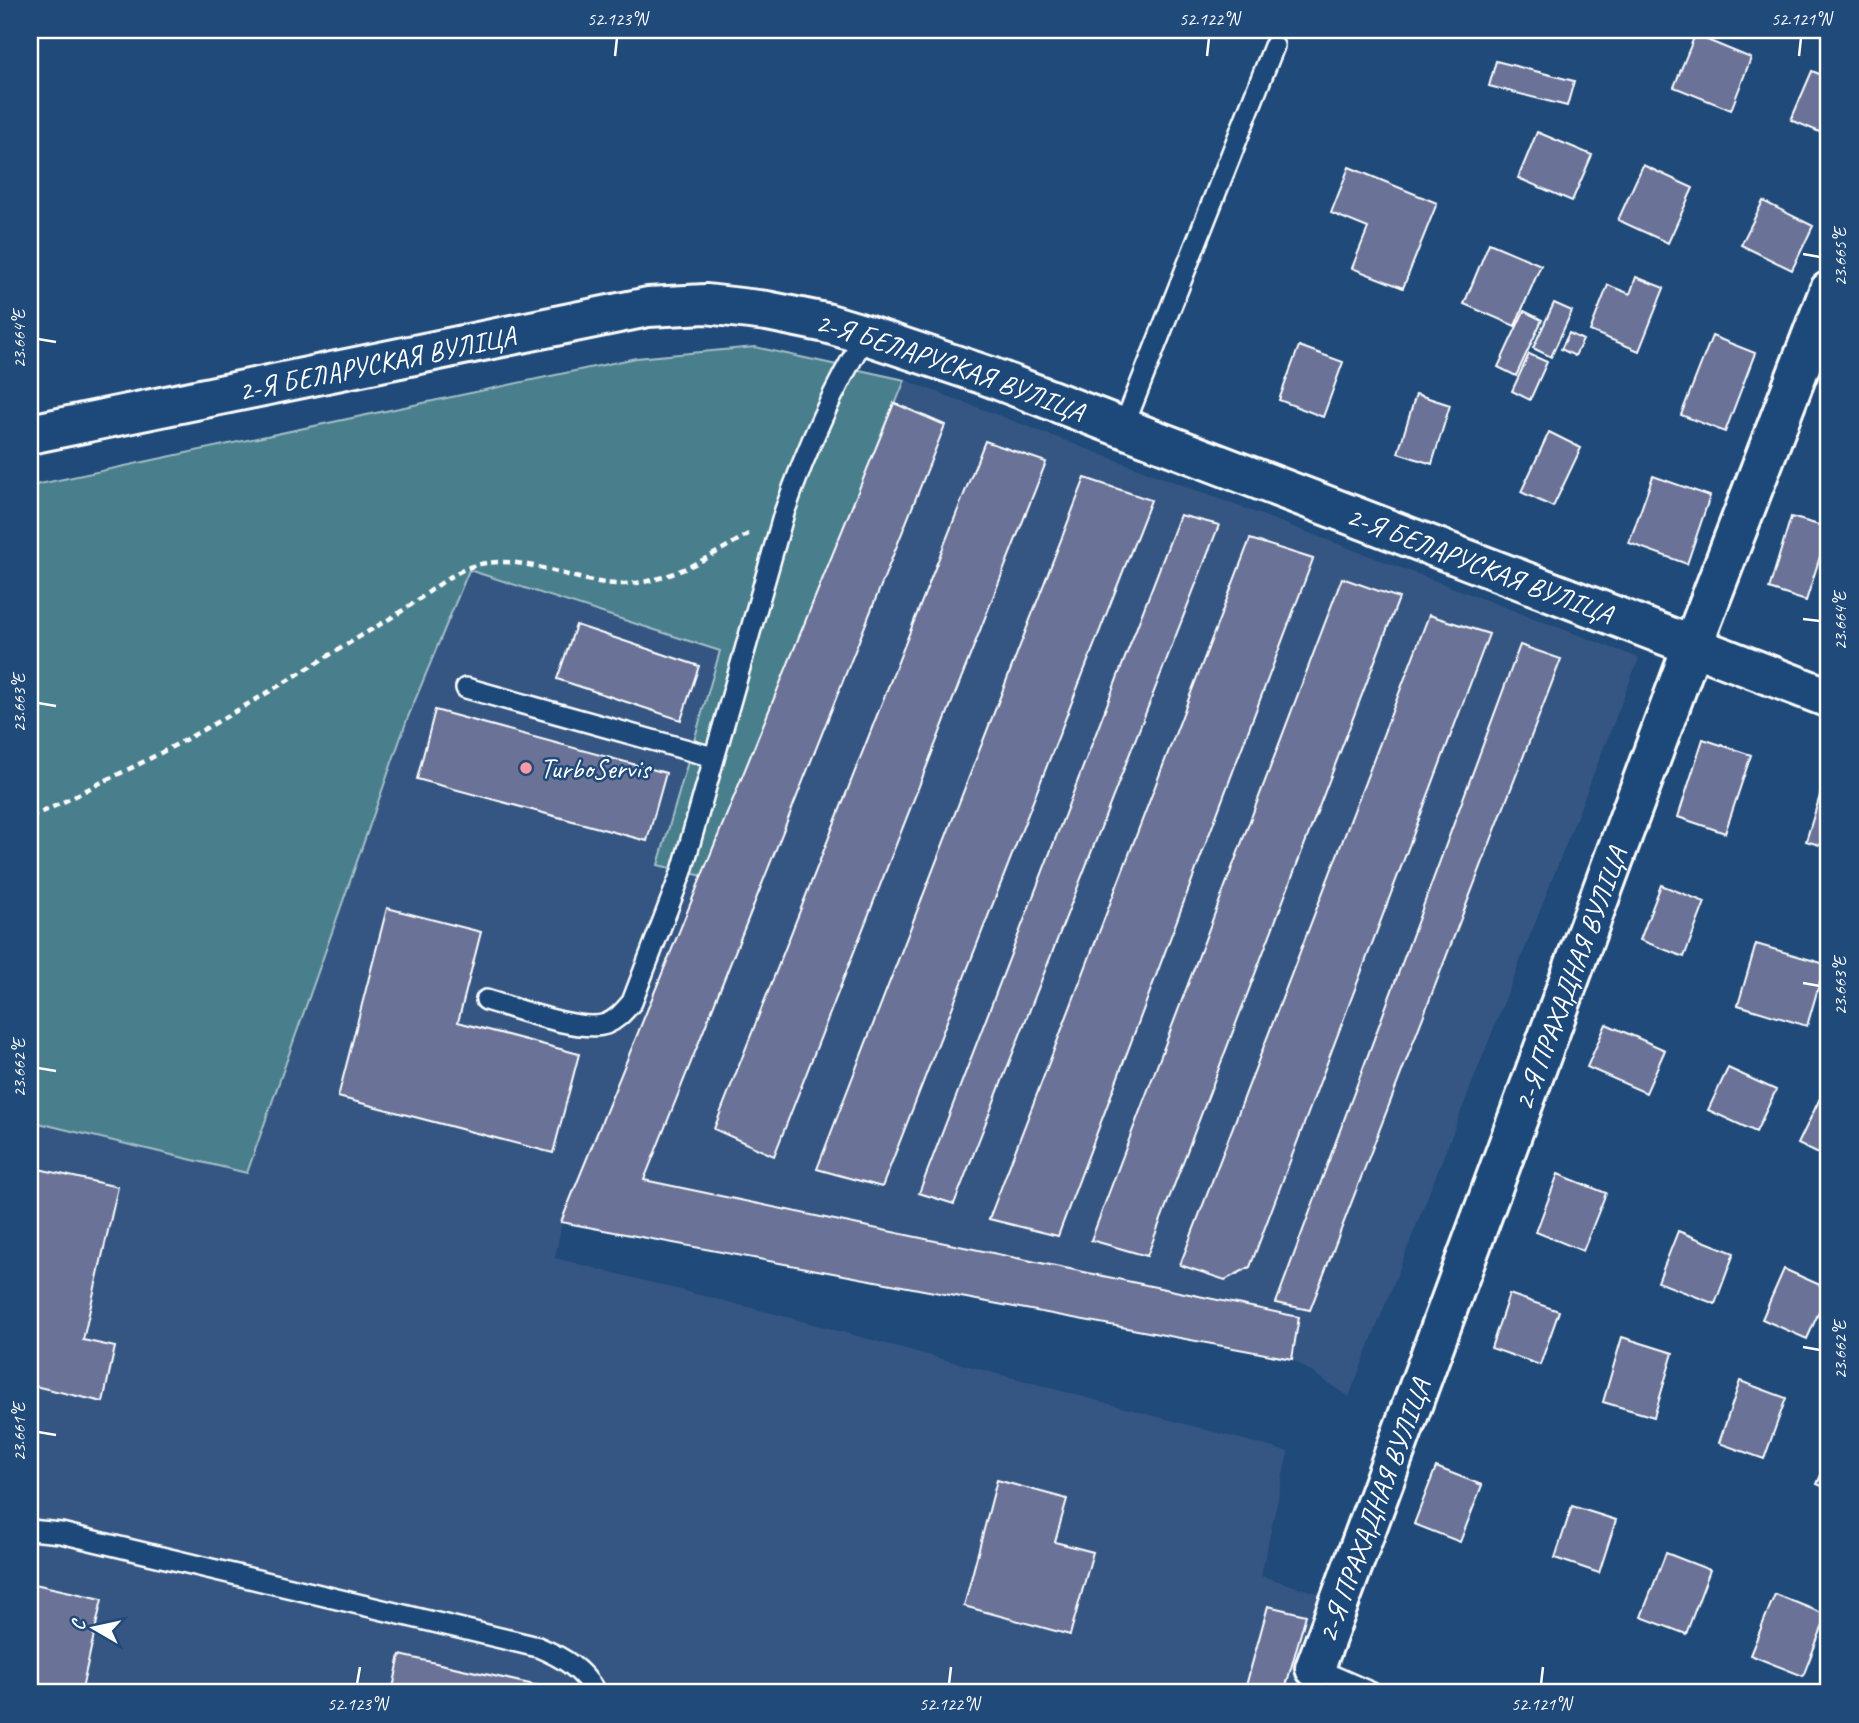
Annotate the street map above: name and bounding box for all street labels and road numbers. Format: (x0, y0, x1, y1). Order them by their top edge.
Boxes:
street label: 2-Я БЕЛАРУСКАЯ ВУЛІЦА (813, 304, 1091, 430)
street label: 2-Я БЕЛАРУСКАЯ ВУЛІЦА (235, 317, 520, 409)
street label: 2-Я БЕЛАРУСКАЯ ВУЛІЦА (1342, 498, 1620, 632)
street label: 2-Я ПРАХАДНАЯ ВУЛІЦА (1506, 841, 1635, 1115)
street label: 2-Я ПРАХАДНАЯ ВУЛІЦА (1309, 1372, 1439, 1647)

